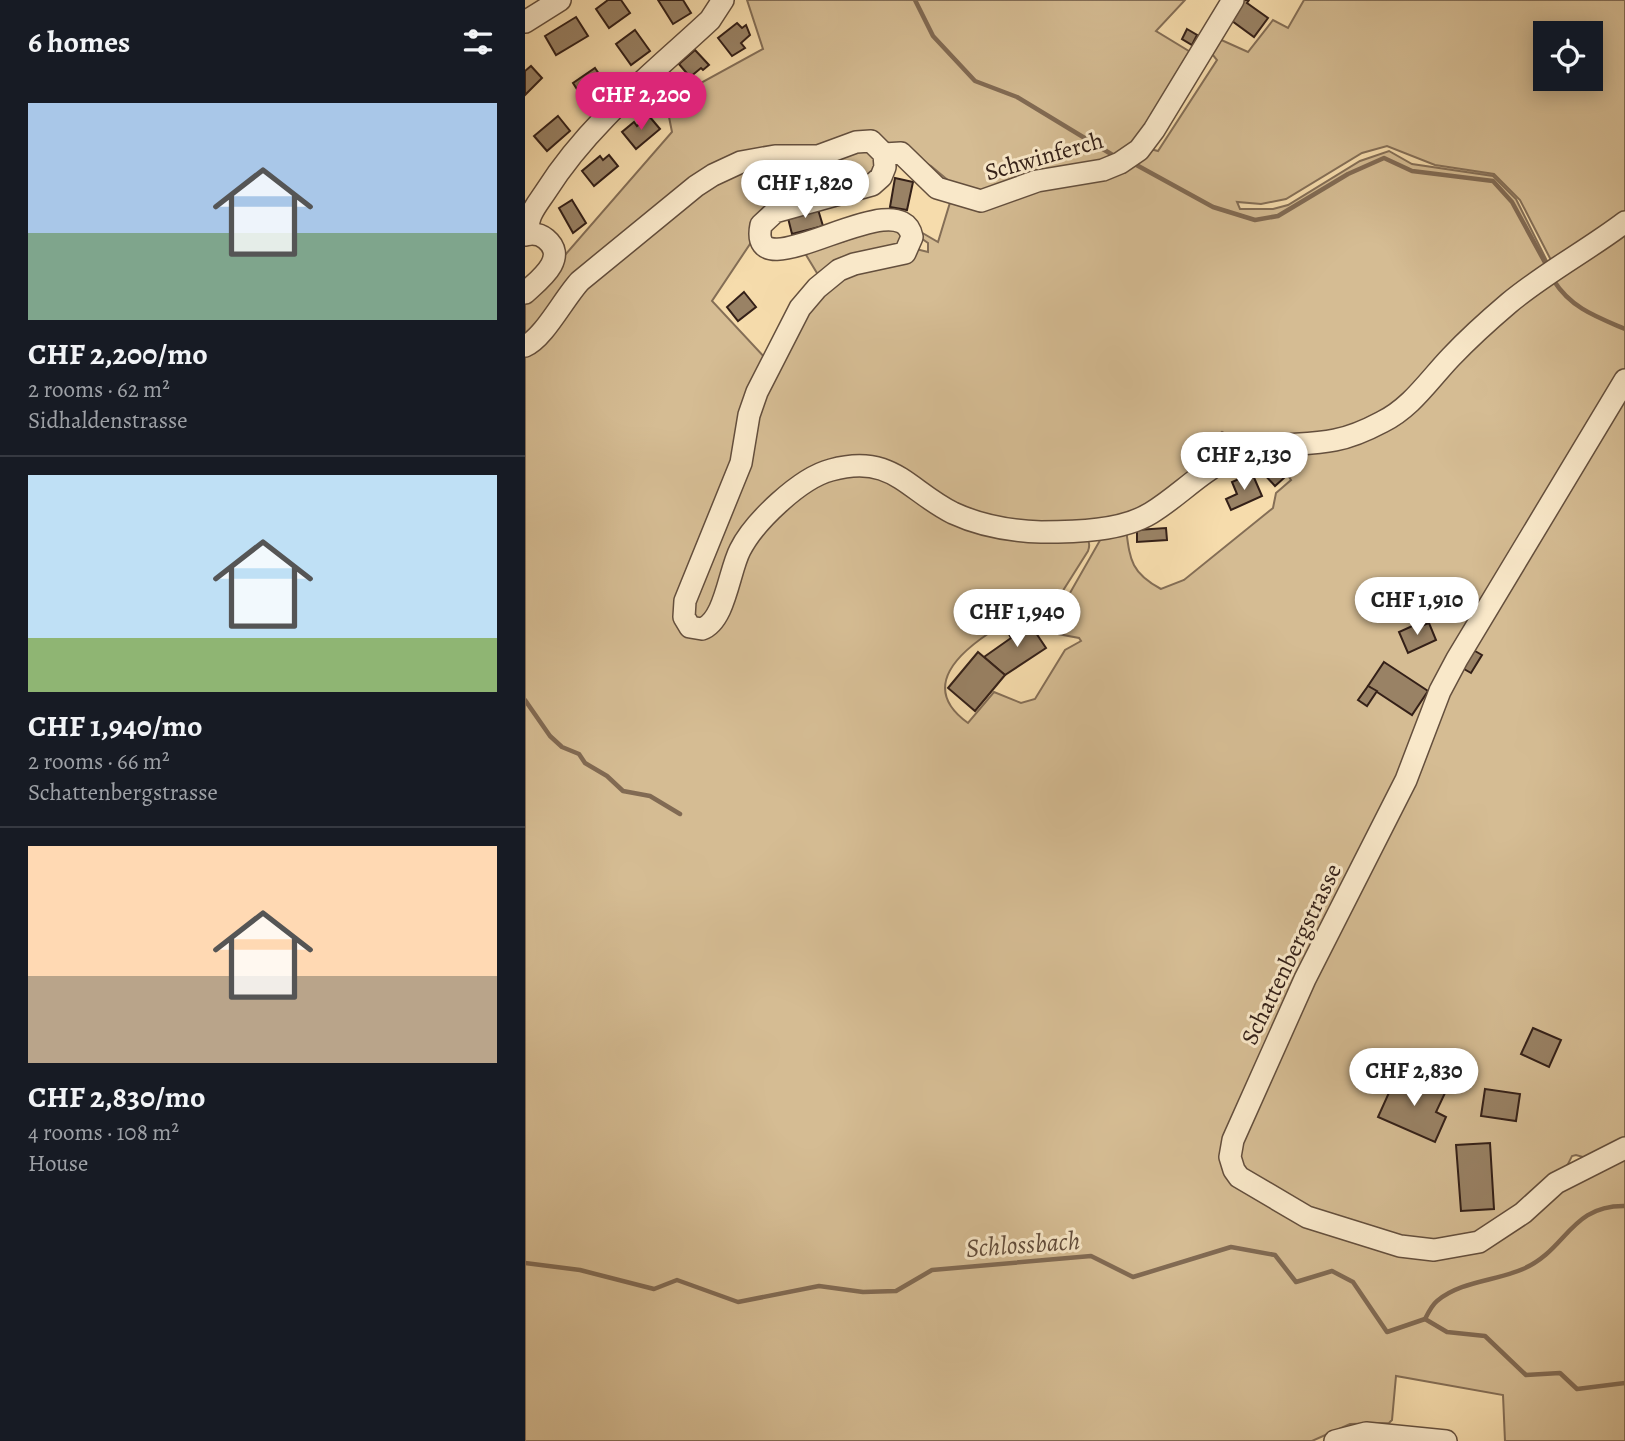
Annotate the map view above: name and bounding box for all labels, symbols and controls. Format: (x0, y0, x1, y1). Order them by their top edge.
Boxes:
map controls (1533, 21, 1603, 91)
button: locate (1533, 21, 1603, 91)
text: 6 homes (28, 22, 130, 62)
icon: filters (459, 23, 497, 61)
pin: CHF 2,200 (561, 72, 721, 132)
text: CHF 2,200 (591, 79, 691, 110)
street label: Schwinferch (981, 124, 1107, 188)
icon: home (200, 149, 326, 275)
pin: CHF 1,820 (725, 160, 885, 220)
text: CHF 1,820 (757, 167, 853, 198)
text: CHF 2,200/mo (28, 334, 208, 374)
text: 2 rooms · 62 m² (28, 374, 170, 405)
text: Sidhaldenstrasse (28, 405, 188, 436)
pin: CHF 2,130 (1164, 433, 1324, 492)
text: CHF 2,130 (1197, 439, 1291, 470)
icon: home (200, 521, 326, 647)
pin: CHF 1,910 (1337, 578, 1497, 637)
text: CHF 1,910 (1371, 584, 1463, 615)
pin: CHF 1,940 (937, 590, 1097, 649)
text: CHF 1,940 (969, 596, 1065, 627)
text: CHF 1,940/mo (28, 706, 202, 746)
text: 2 rooms · 66 m² (28, 746, 170, 777)
text: Schattenbergstrasse (28, 777, 218, 808)
street label: Schattenbergstrasse (1233, 858, 1349, 1050)
icon: home (200, 892, 326, 1018)
pin: CHF 2,830 (1334, 1048, 1494, 1108)
text: CHF 2,830 (1365, 1055, 1463, 1086)
text: CHF 2,830/mo (28, 1077, 205, 1117)
text: 4 rooms · 108 m² (28, 1117, 179, 1148)
text: House (28, 1148, 88, 1179)
water label: Schlossbach (965, 1223, 1081, 1266)

